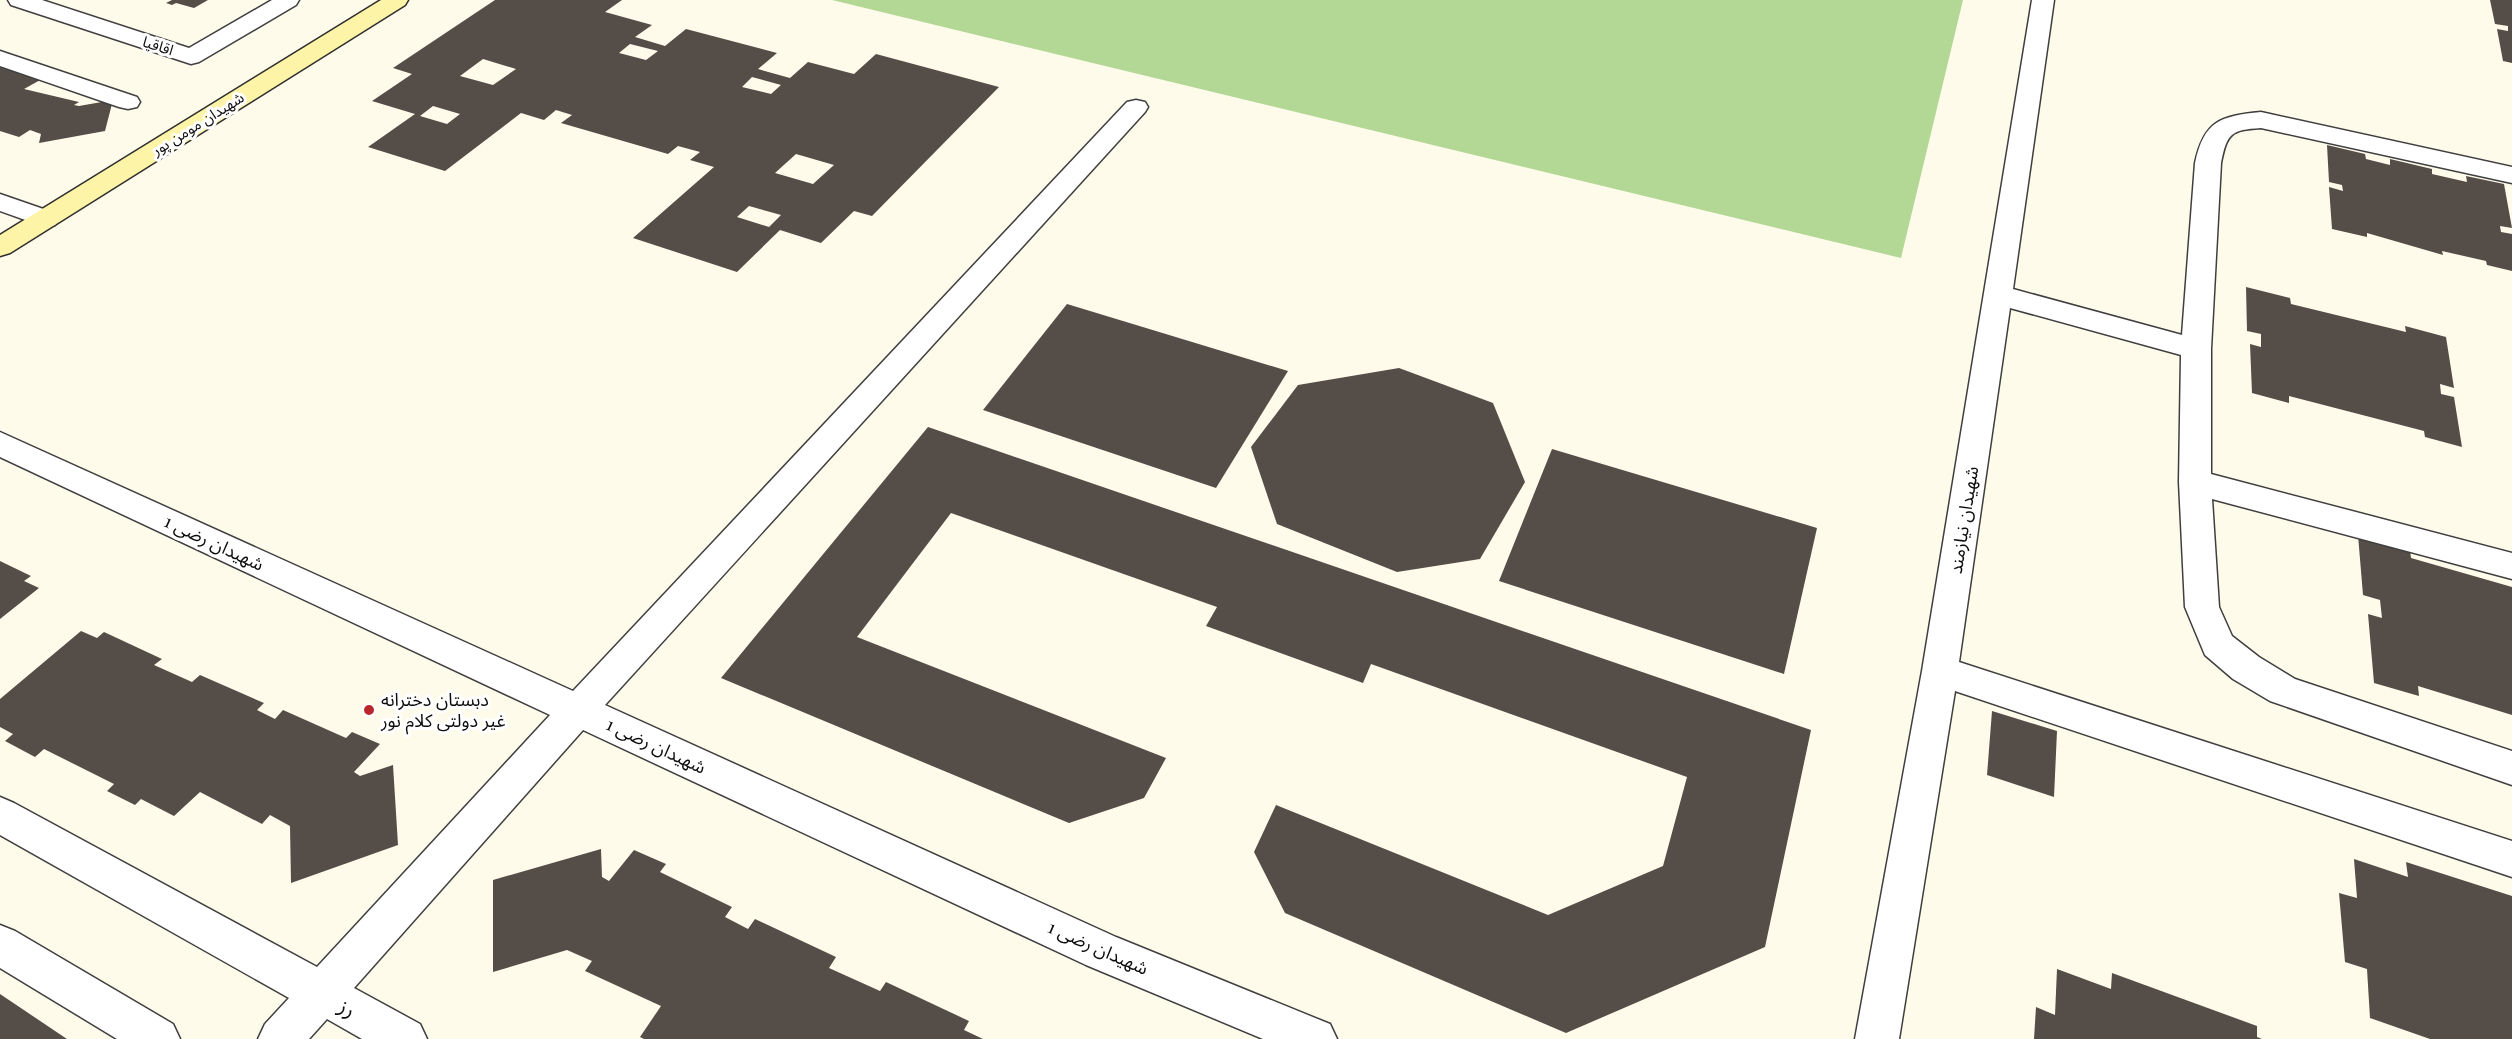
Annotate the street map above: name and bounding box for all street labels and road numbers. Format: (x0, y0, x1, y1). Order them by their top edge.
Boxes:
street label: اقاقیا (140, 31, 176, 59)
street label: شهیدان مومن پور (147, 87, 248, 161)
street label: شهیدان نیازمند (1943, 464, 1983, 575)
street label: شهیدان رضی 1 (161, 509, 268, 576)
street label: شهیدان رضی 1 (603, 712, 710, 779)
street label: شهیدان رضی 1 (1044, 914, 1152, 980)
street label: رز (334, 990, 361, 1022)

